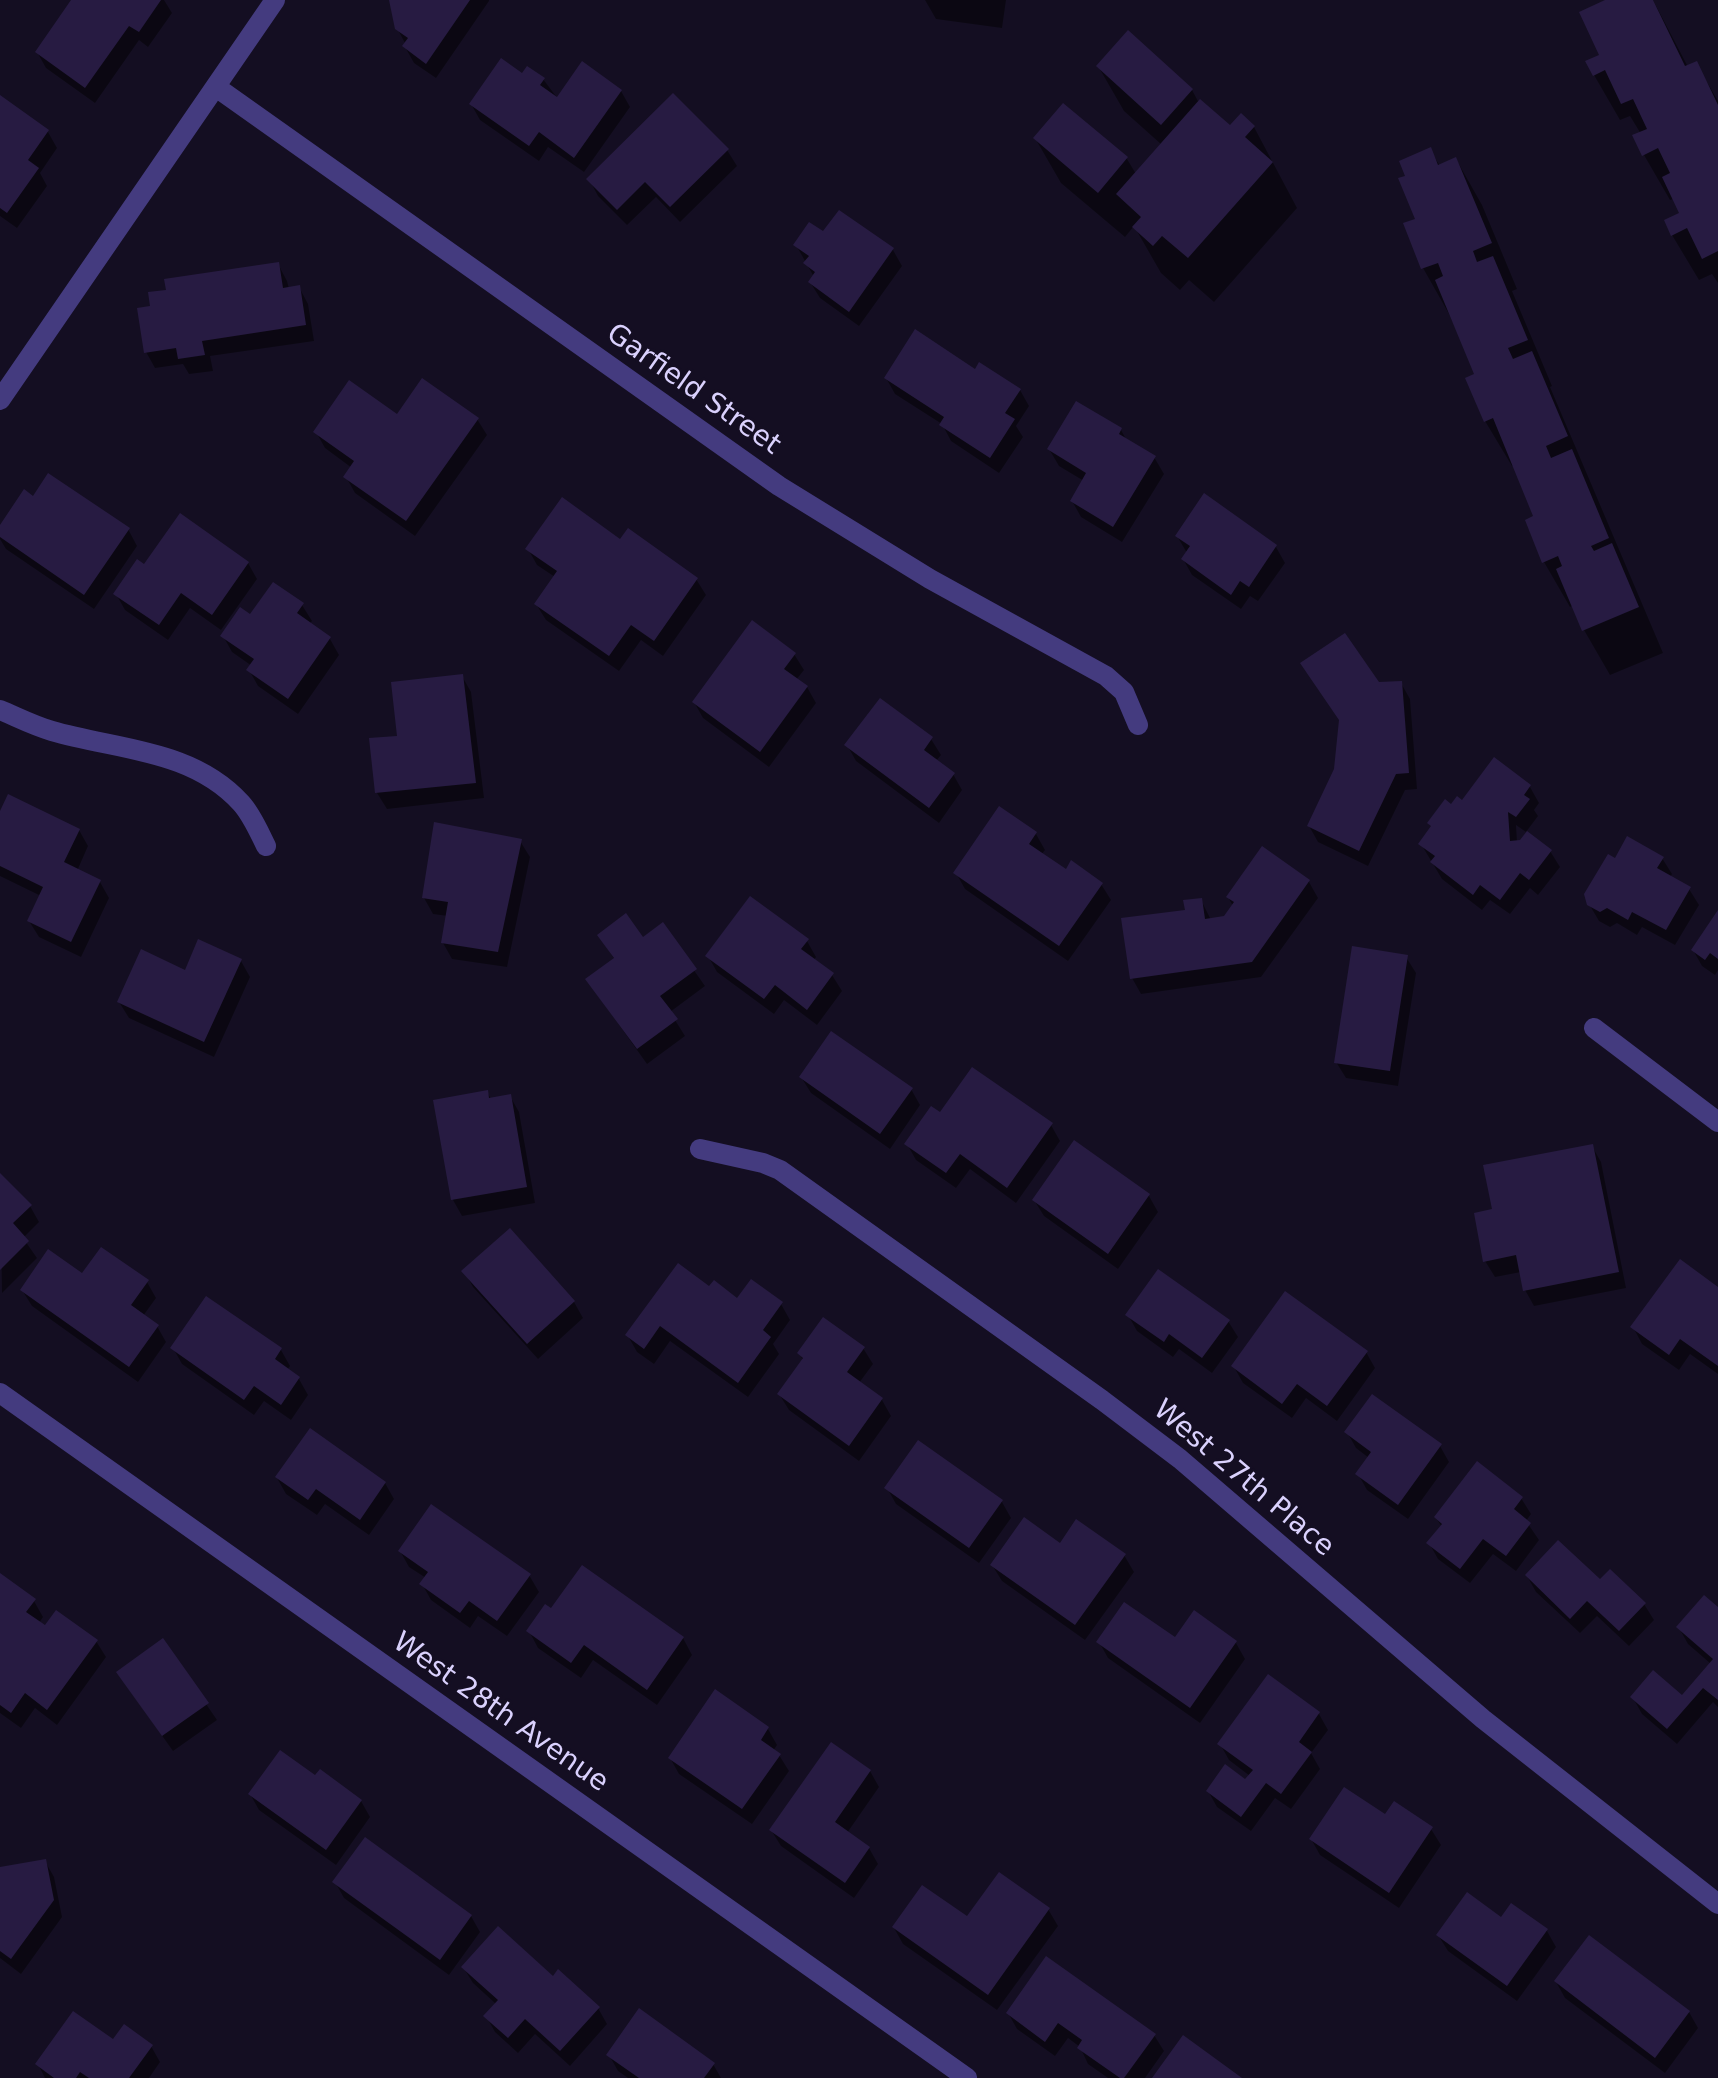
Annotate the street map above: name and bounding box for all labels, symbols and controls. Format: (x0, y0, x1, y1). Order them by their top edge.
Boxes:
street label: Garfield Street (599, 318, 787, 462)
street label: West 27th Place (1146, 1394, 1340, 1564)
street label: West 28th Avenue (386, 1626, 614, 1800)

